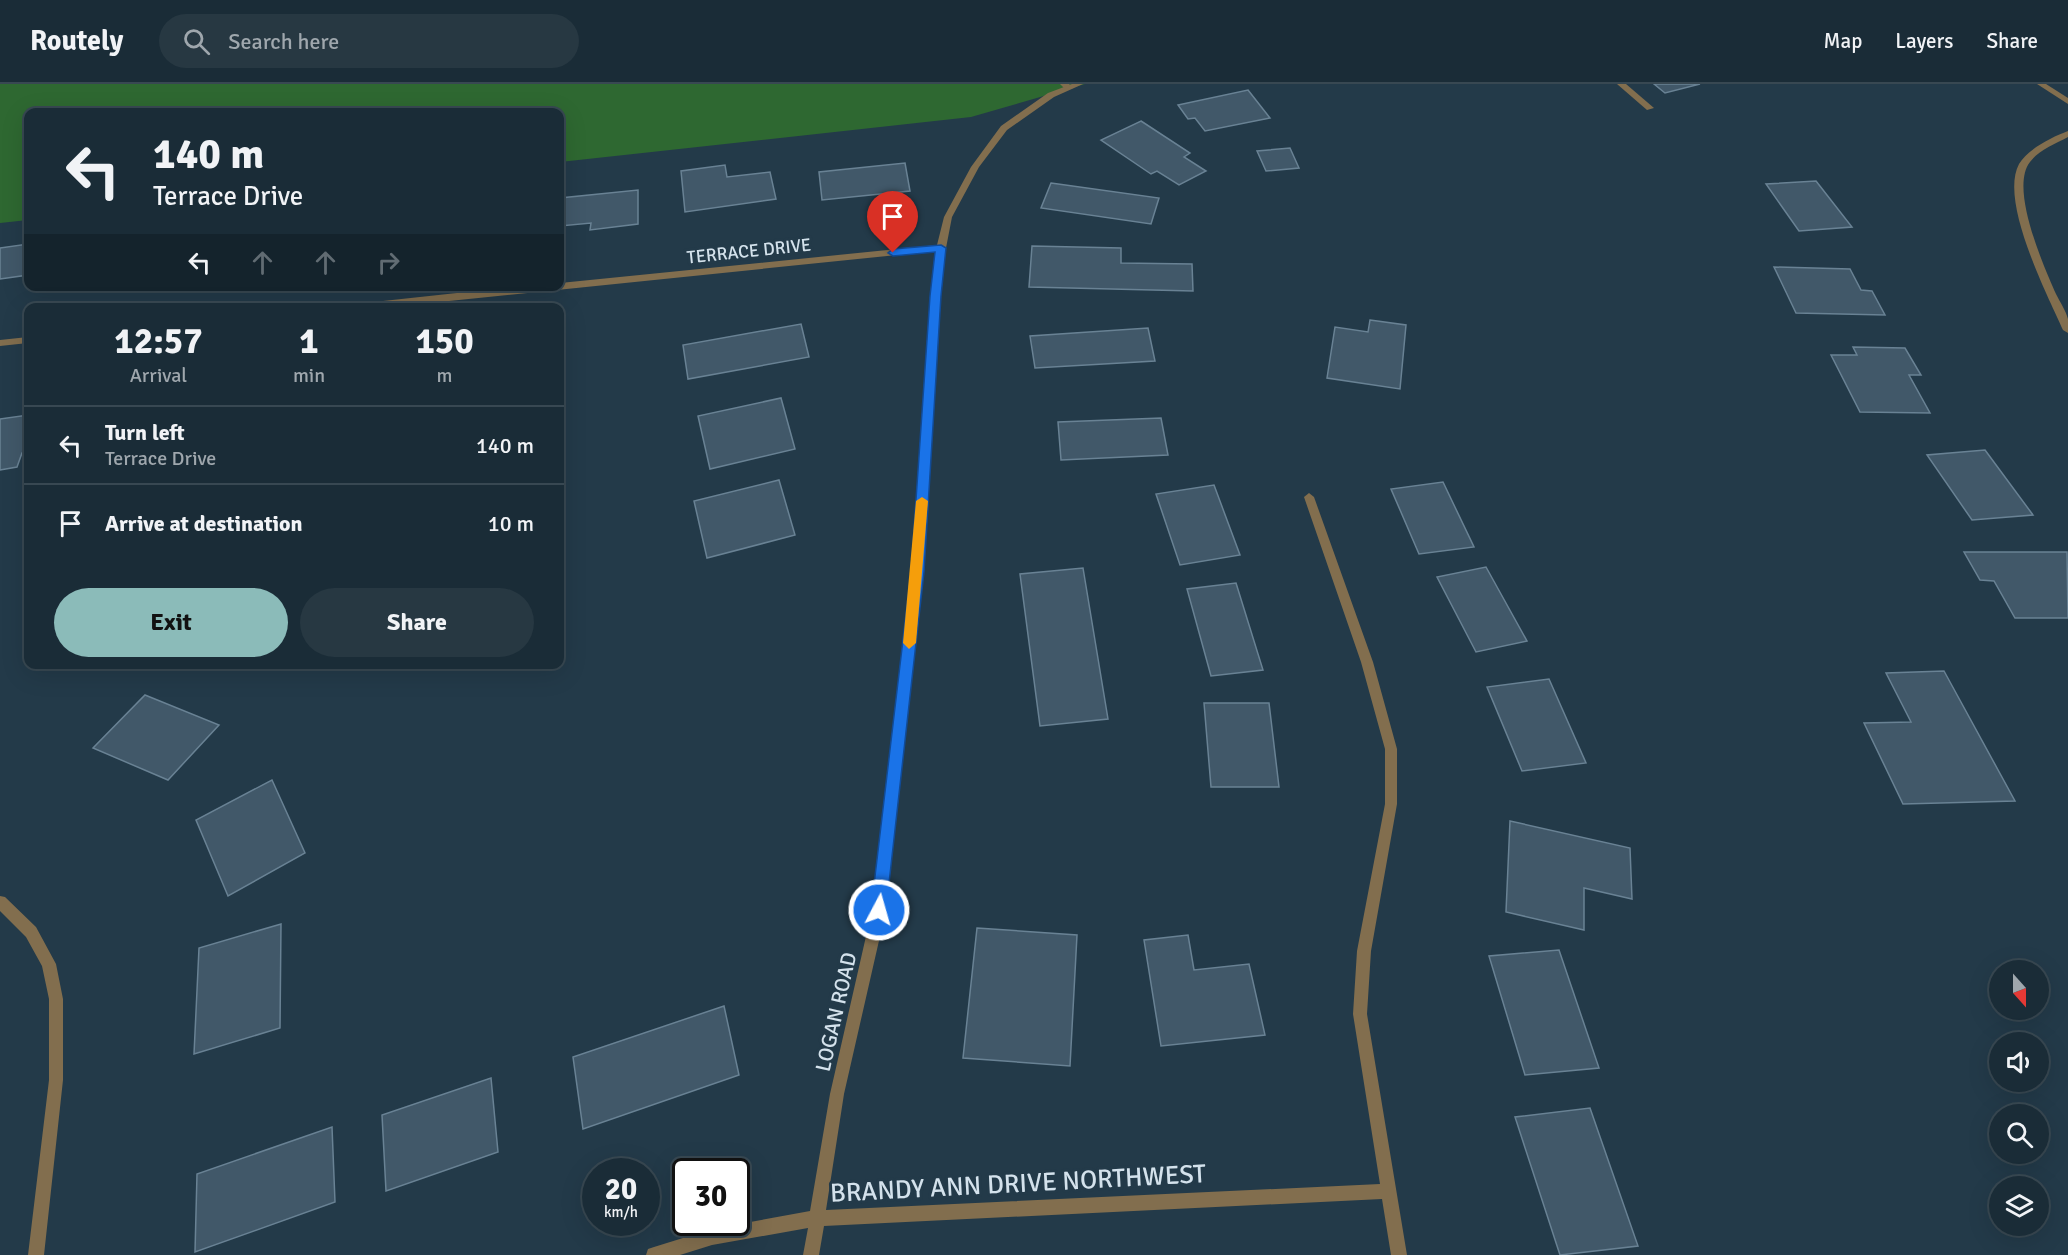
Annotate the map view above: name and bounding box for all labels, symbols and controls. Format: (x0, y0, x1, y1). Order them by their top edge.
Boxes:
search box (159, 14, 579, 68)
text: Routely (30, 24, 123, 58)
icon: search (180, 25, 213, 58)
text: Search here (228, 28, 339, 55)
text: Map (1824, 28, 1862, 54)
text: Layers (1895, 28, 1953, 54)
text: Share (1986, 28, 2038, 54)
text: 140 m (153, 129, 264, 180)
icon: left (54, 132, 132, 210)
text: Terrace Drive (153, 180, 303, 213)
pin (867, 191, 918, 253)
icon: arrive (876, 200, 909, 233)
street label: TERRACE DRIVE (686, 234, 812, 268)
icon: left (183, 246, 216, 279)
icon: ahead (246, 246, 279, 279)
icon: ahead (309, 246, 342, 279)
icon: right (372, 246, 405, 279)
text: 12:57 (114, 319, 203, 364)
text: 1 (299, 319, 319, 364)
text: 150 (415, 319, 474, 364)
text: Arrival (130, 363, 187, 388)
text: min (293, 363, 325, 388)
text: m (437, 363, 453, 388)
text: Turn left (105, 419, 185, 446)
icon: left (54, 429, 87, 462)
text: 140 m (476, 432, 534, 459)
text: Terrace Drive (105, 446, 216, 471)
icon: arrive (54, 507, 87, 540)
text: Arrive at destination (105, 510, 302, 537)
text: 10 m (488, 510, 534, 537)
button: Exit (54, 588, 288, 657)
button: Share (300, 588, 534, 657)
position arrow (847, 878, 911, 942)
street label: LOGAN ROAD (810, 950, 862, 1074)
north arrow (1989, 960, 2049, 1020)
map controls (1989, 960, 2049, 1236)
button: sound (1989, 1032, 2049, 1092)
button: search (1989, 1104, 2049, 1164)
speed limit sign: 30 (672, 1158, 750, 1236)
street label: BRANDY ANN DRIVE NORTHWEST (829, 1158, 1207, 1210)
text: 20 (605, 1171, 637, 1208)
button: layers (1989, 1176, 2049, 1236)
text: km/h (604, 1203, 638, 1221)

